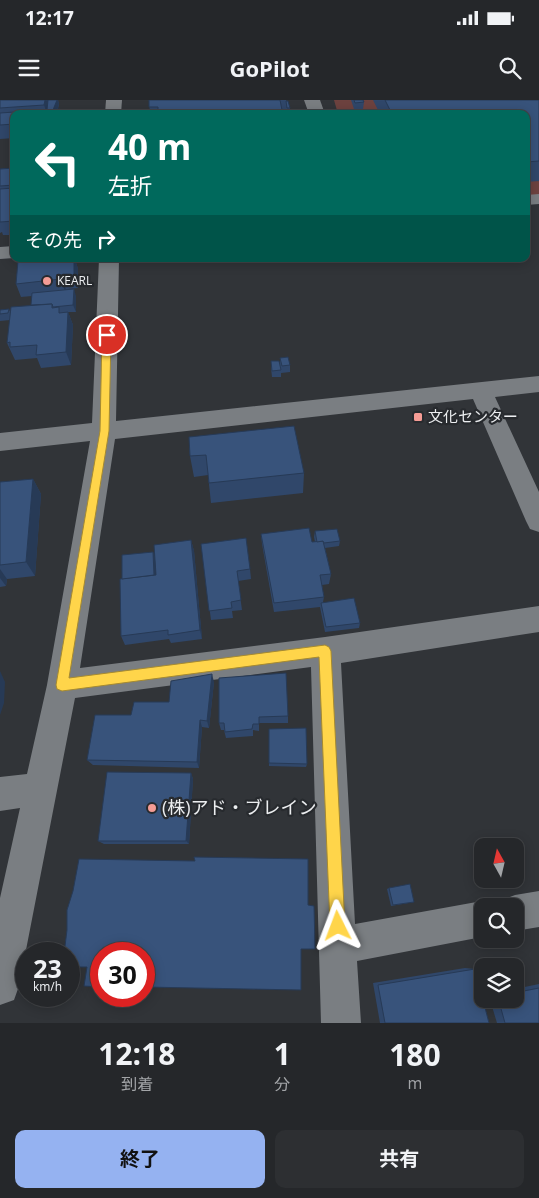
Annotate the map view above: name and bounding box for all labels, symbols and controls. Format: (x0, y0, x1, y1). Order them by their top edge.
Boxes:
text: 12:17 (25, 5, 74, 31)
text: GoPilot (230, 53, 309, 83)
icon: menu (15, 54, 43, 82)
icon: search (496, 54, 524, 82)
text: 40 m (108, 123, 191, 170)
icon: left (25, 130, 90, 195)
text: 左折 (108, 170, 152, 200)
icon: right (92, 225, 120, 253)
text: その先 (25, 227, 82, 253)
place label: KEARL (57, 272, 92, 289)
marker: KEARL (41, 275, 53, 287)
pin (86, 314, 128, 356)
icon: arrive (93, 321, 121, 349)
place label: 文化センター (428, 406, 518, 426)
marker: 文化センター (412, 411, 424, 423)
place label: (株)アド・ブレイン (162, 795, 317, 819)
marker: (株)アド・ブレイン (146, 802, 158, 814)
north arrow (474, 838, 524, 888)
map controls (474, 838, 524, 1008)
button: search (474, 898, 524, 948)
position arrow (311, 899, 363, 951)
speed limit sign: 30 (90, 942, 155, 1007)
text: 23 (33, 951, 62, 985)
button: layers (474, 958, 524, 1008)
text: km/h (33, 978, 62, 995)
text: 12:18 (98, 1033, 175, 1074)
text: 1 (274, 1033, 291, 1074)
text: 180 (389, 1034, 441, 1075)
text: m (408, 1072, 422, 1094)
text: 到着 (121, 1073, 153, 1095)
text: 分 (274, 1073, 290, 1095)
button: 終了 (15, 1130, 265, 1188)
button: 共有 (275, 1130, 524, 1188)

